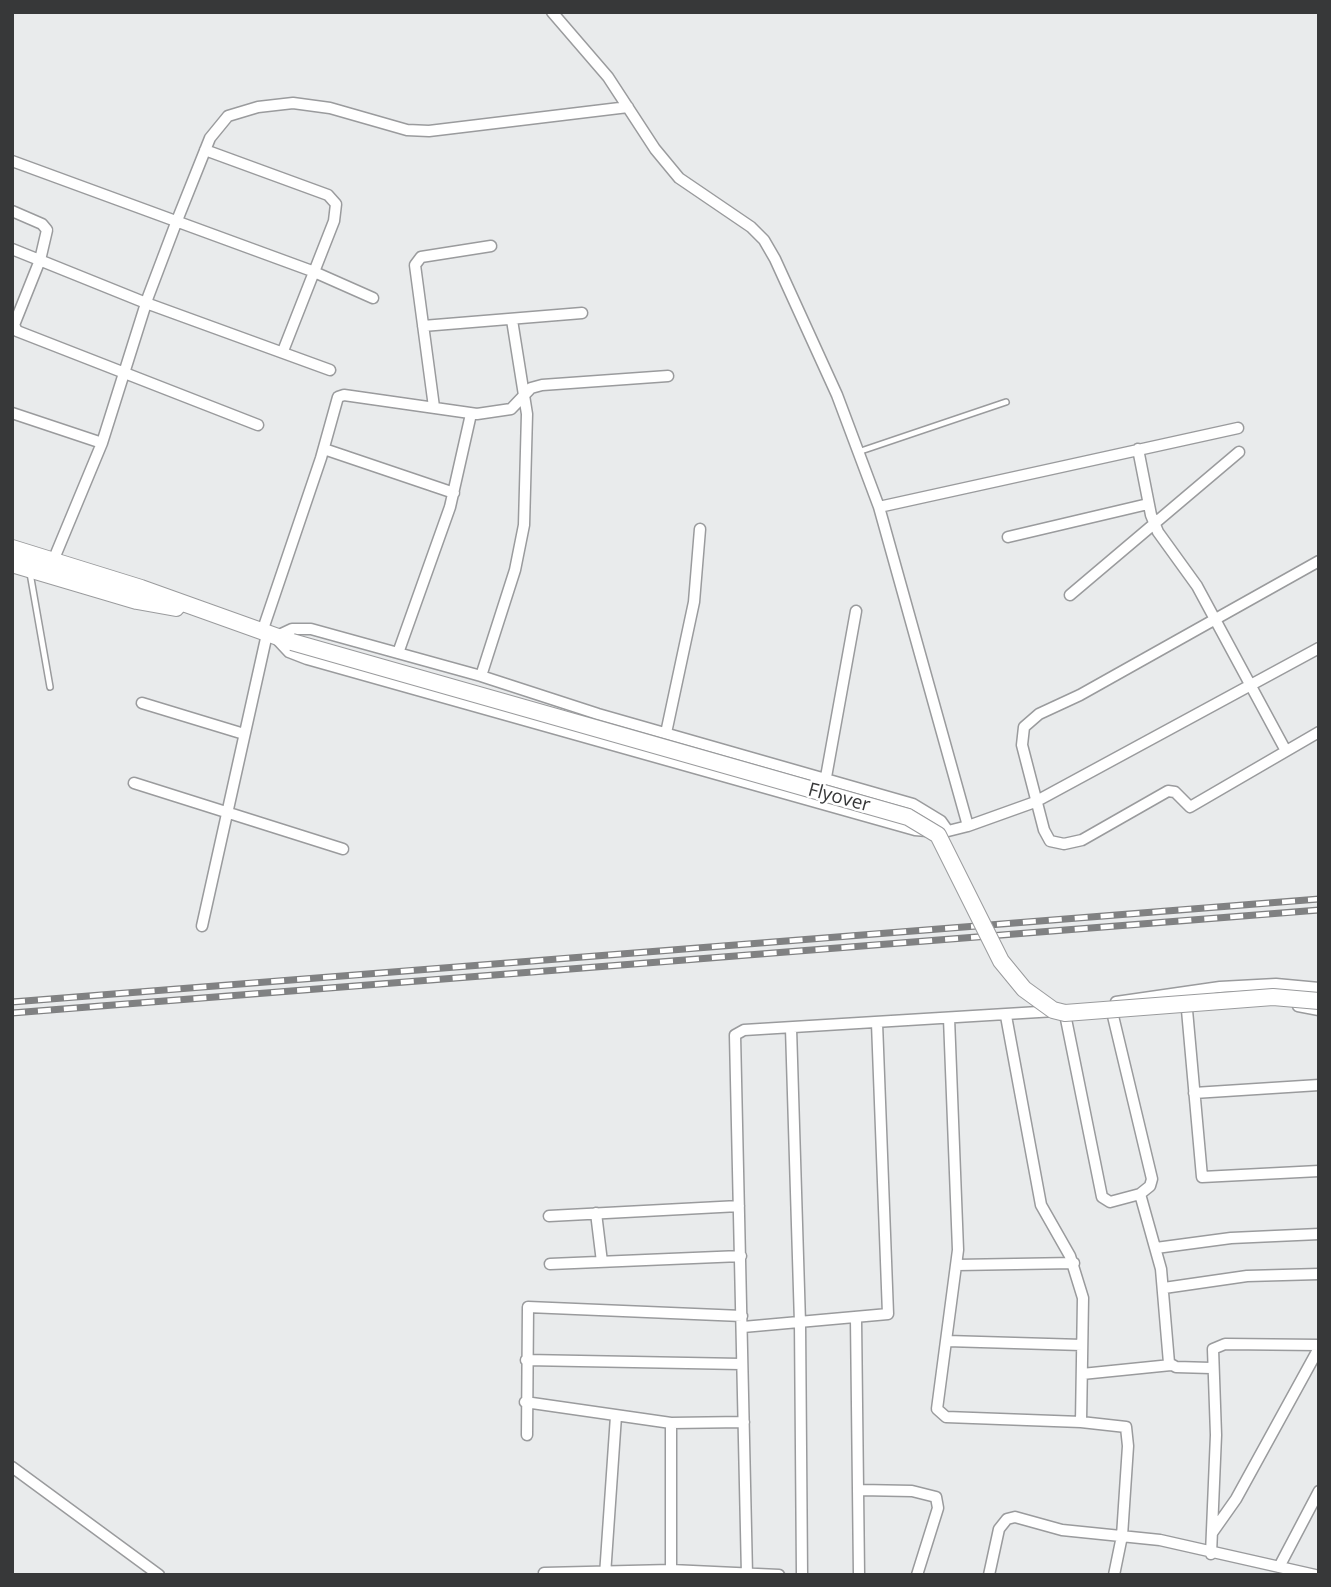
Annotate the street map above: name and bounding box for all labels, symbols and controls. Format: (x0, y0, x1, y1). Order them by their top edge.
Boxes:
street label: Flyover (805, 779, 873, 817)

